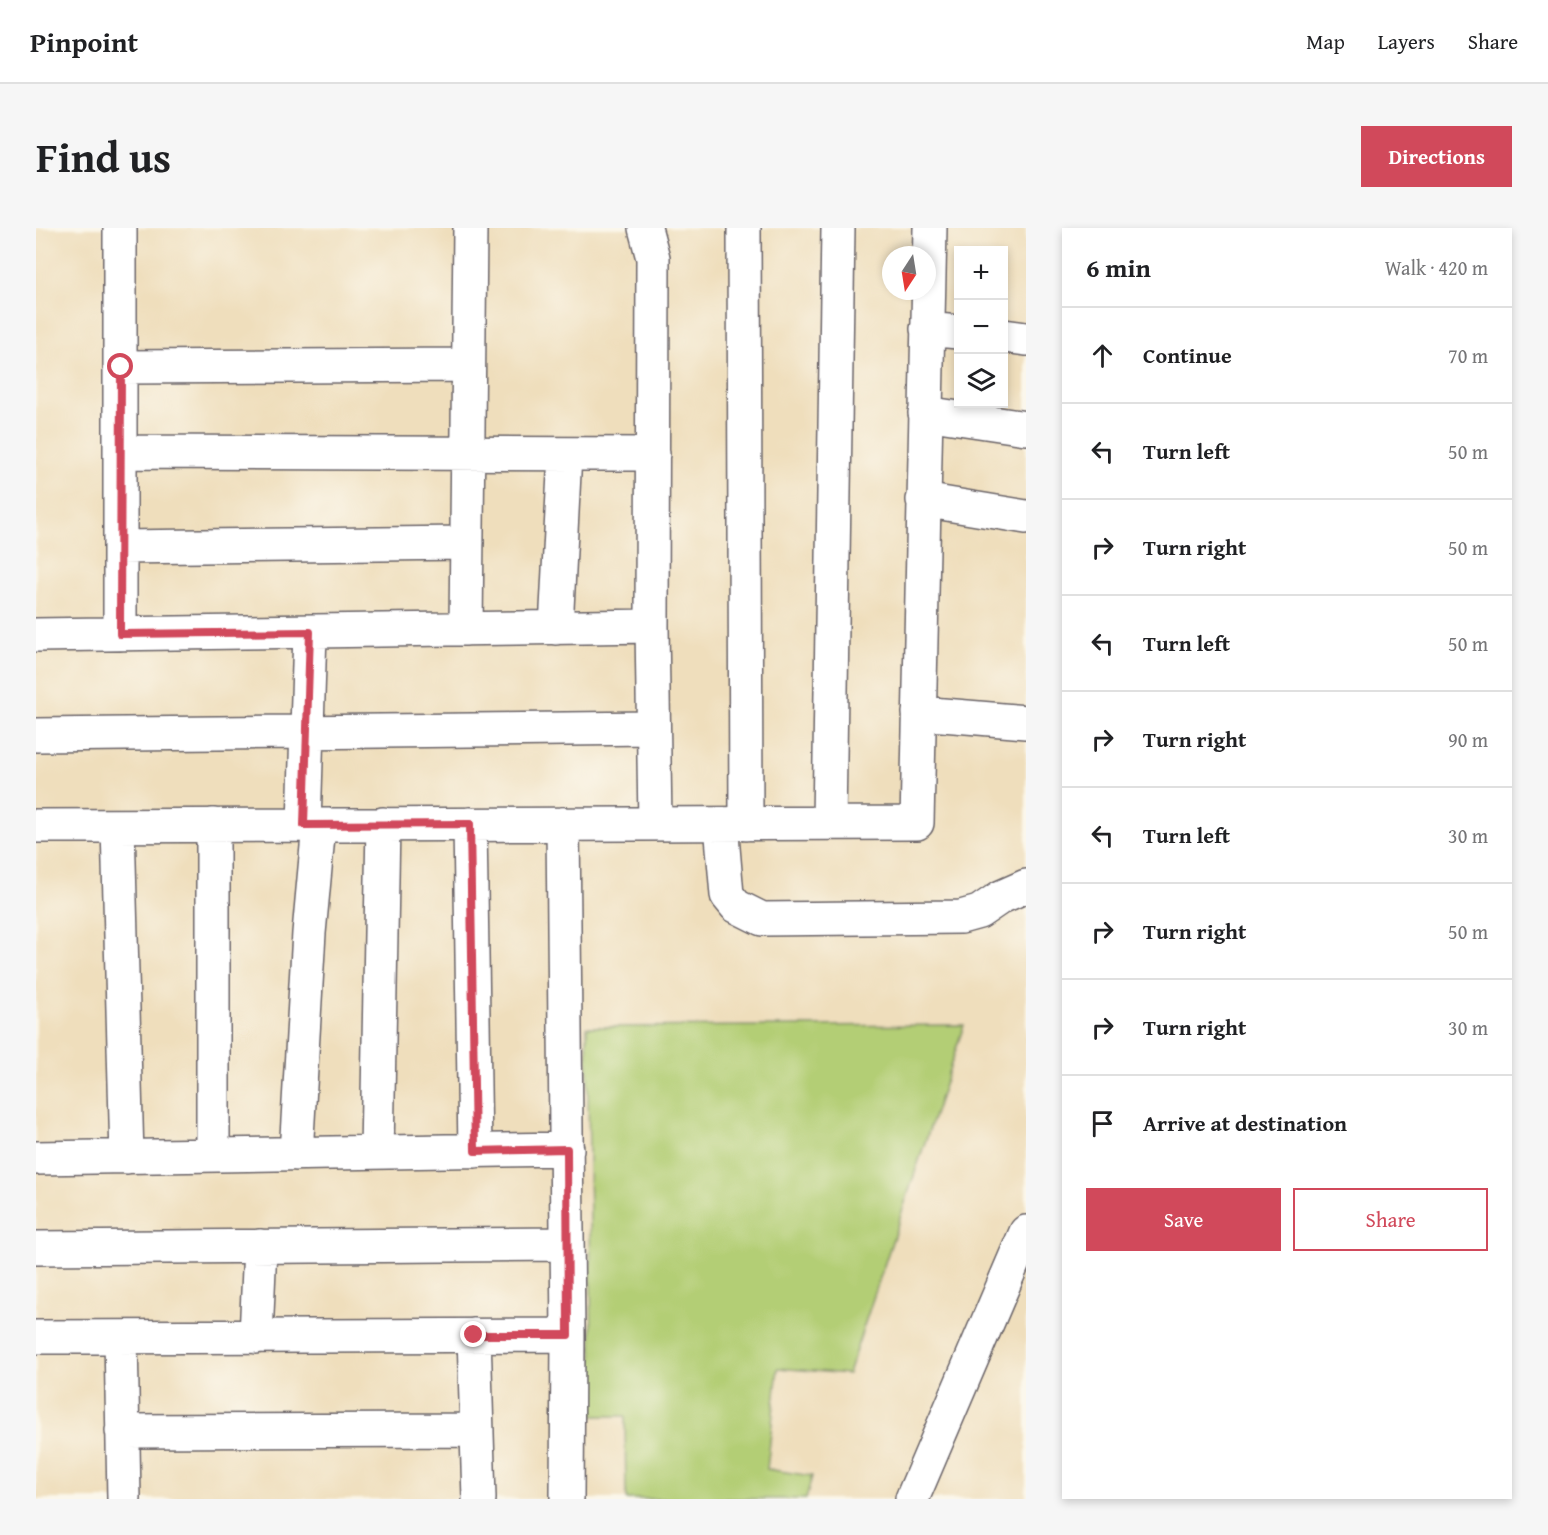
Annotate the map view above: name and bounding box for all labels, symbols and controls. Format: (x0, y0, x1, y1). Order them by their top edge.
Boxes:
text: Pinpoint (30, 21, 138, 62)
text: Map (1306, 26, 1345, 57)
text: Layers (1378, 26, 1435, 57)
text: Share (1468, 26, 1518, 57)
text: Find us (36, 126, 171, 187)
button: Directions (1361, 126, 1512, 187)
north arrow (882, 246, 936, 300)
map controls (954, 246, 1008, 408)
button: + (954, 246, 1008, 300)
text: 6 min (1086, 248, 1151, 287)
text: Walk · 420 m (1385, 253, 1488, 282)
button: − (954, 300, 1008, 354)
icon: ahead (1086, 339, 1119, 372)
text: Continue (1143, 339, 1232, 371)
text: 70 m (1448, 341, 1488, 370)
route start (107, 353, 133, 379)
button: layers (954, 354, 1008, 408)
icon: left (1086, 435, 1119, 468)
text: Turn left (1143, 435, 1230, 467)
text: 50 m (1448, 437, 1488, 466)
icon: right (1086, 531, 1119, 564)
text: Turn right (1143, 531, 1246, 563)
text: 50 m (1448, 533, 1488, 562)
icon: left (1086, 627, 1119, 660)
text: Turn left (1143, 627, 1230, 659)
text: 50 m (1448, 629, 1488, 658)
icon: right (1086, 723, 1119, 756)
text: Turn right (1143, 723, 1246, 755)
text: 90 m (1448, 725, 1488, 754)
icon: left (1086, 819, 1119, 852)
text: Turn left (1143, 819, 1230, 851)
text: 30 m (1448, 821, 1488, 850)
icon: right (1086, 915, 1119, 948)
text: Turn right (1143, 915, 1246, 947)
text: 50 m (1448, 917, 1488, 946)
icon: right (1086, 1011, 1119, 1044)
text: Turn right (1143, 1011, 1246, 1043)
text: 30 m (1448, 1013, 1488, 1042)
icon: arrive (1086, 1107, 1119, 1140)
text: Arrive at destination (1143, 1107, 1347, 1139)
button: Save (1086, 1188, 1281, 1251)
button: Share (1293, 1188, 1488, 1251)
route end (460, 1321, 486, 1347)

